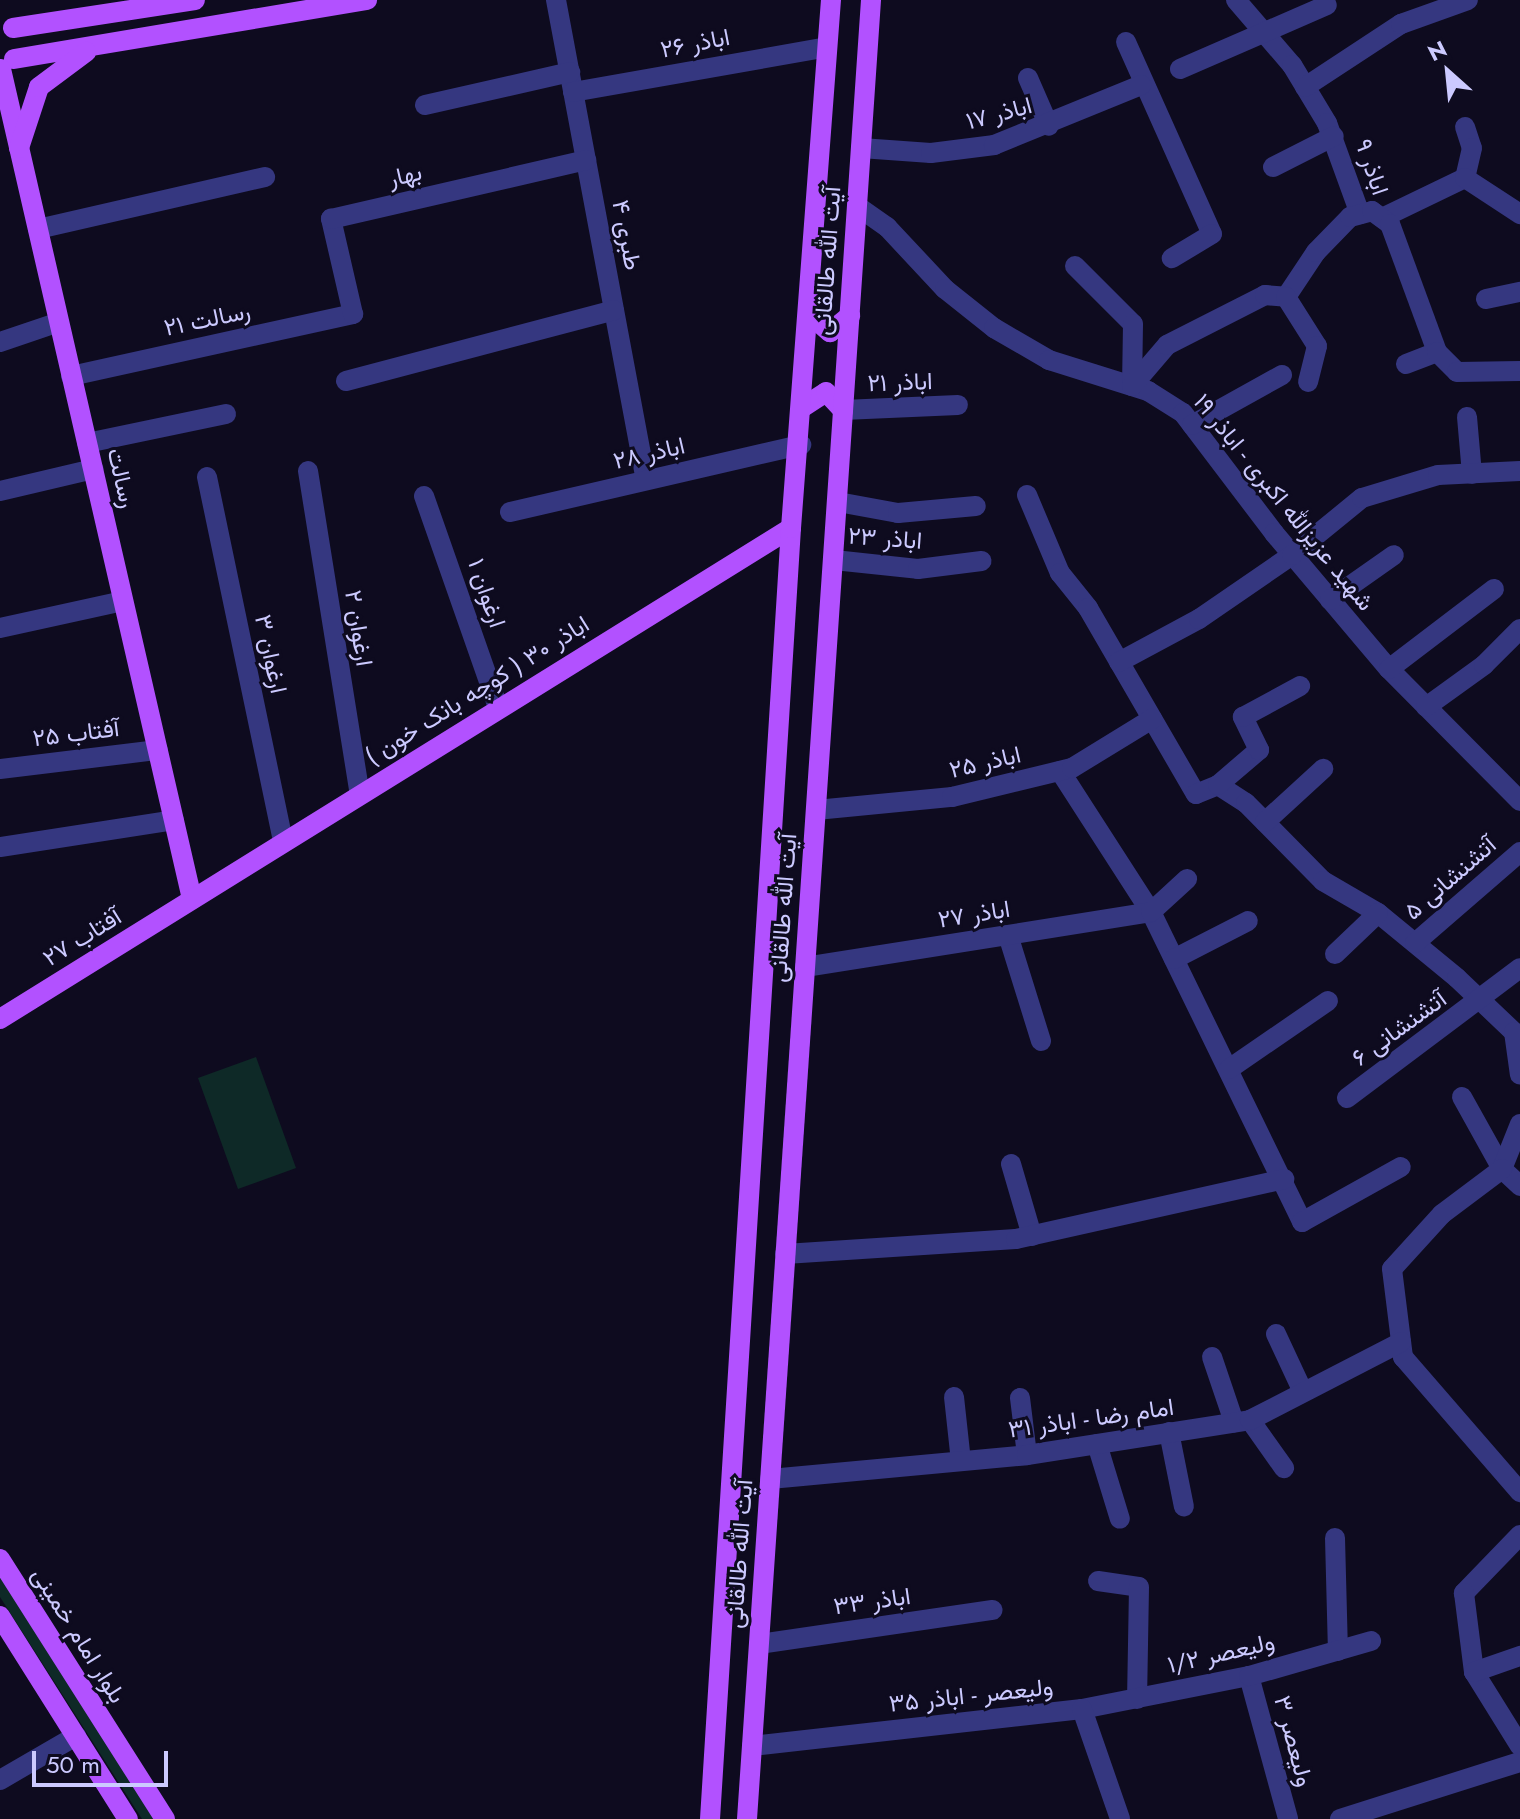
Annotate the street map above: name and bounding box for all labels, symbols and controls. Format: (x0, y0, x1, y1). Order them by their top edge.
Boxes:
street label: اباذر ۲۶ (658, 22, 732, 64)
north arrow (1408, 32, 1488, 112)
text: N (1422, 32, 1452, 69)
street label: اباذر ۱۷ (963, 90, 1035, 136)
street label: اباذر ۹ (1349, 135, 1395, 199)
street label: بهار (385, 157, 425, 193)
street label: آیت الله طالقانی (807, 185, 847, 337)
street label: طبری ۴ (606, 197, 648, 273)
street label: رسالت ۲۱ (161, 296, 253, 342)
street label: اباذر ۲۱ (867, 366, 933, 398)
street label: شهید عزیزالله اکبری - اباذر ۱۹ (1188, 388, 1380, 616)
street label: اباذر ۲۸ (610, 431, 688, 475)
street label: رسالت (101, 445, 143, 511)
street label: اباذر ۲۳ (847, 521, 923, 555)
street label: ارغوان ۱ (462, 555, 512, 631)
street label: ارغوان ۲ (339, 588, 379, 668)
street label: اباذر ۳۰ ( کوچه بانک خون ) (360, 609, 594, 771)
street label: ارغوان ۳ (249, 612, 293, 696)
street label: آفتاب ۲۵ (31, 713, 121, 753)
street label: اباذر ۲۵ (946, 740, 1024, 784)
street label: آتشنشانی ۵ (1398, 830, 1502, 926)
street label: آیت الله طالقانی (763, 832, 803, 984)
street label: اباذر ۲۷ (936, 894, 1012, 934)
street label: آفتاب ۲۷ (38, 902, 126, 972)
street label: آتشنشانی ۶ (1346, 984, 1452, 1072)
street label: امام رضا - اباذر ۳۱ (1006, 1392, 1176, 1444)
street label: آیت الله طالقانی (719, 1478, 759, 1630)
street label: بلوار امام خمینی (26, 1562, 132, 1708)
street label: اباذر ۳۳ (832, 1581, 912, 1621)
street label: ولیعصر ۱/۲ (1165, 1627, 1277, 1679)
street label: ولیعصر - اباذر ۳۵ (887, 1672, 1055, 1718)
street label: ولیعصر ۳ (1268, 1692, 1320, 1790)
scale bar (36, 1735, 172, 1785)
text: 50 m (46, 1747, 100, 1782)

